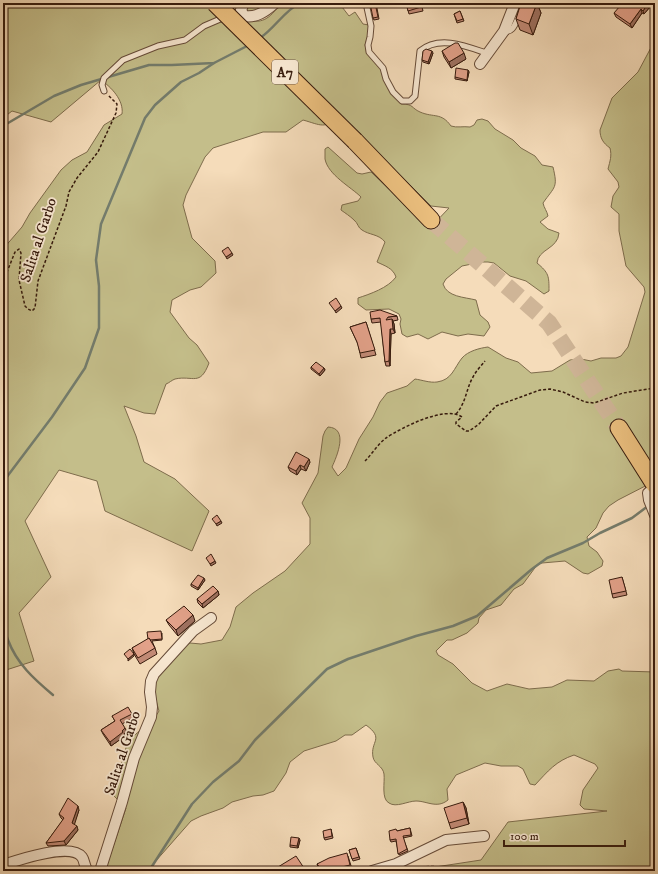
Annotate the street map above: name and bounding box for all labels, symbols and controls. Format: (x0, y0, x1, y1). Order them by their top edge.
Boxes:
road number: A7 (272, 60, 298, 84)
street label: Salita al Garbo (16, 195, 61, 285)
street label: Salita al Garbo (100, 708, 145, 798)
scale bar (504, 822, 625, 848)
text: 100 m (510, 829, 539, 844)

